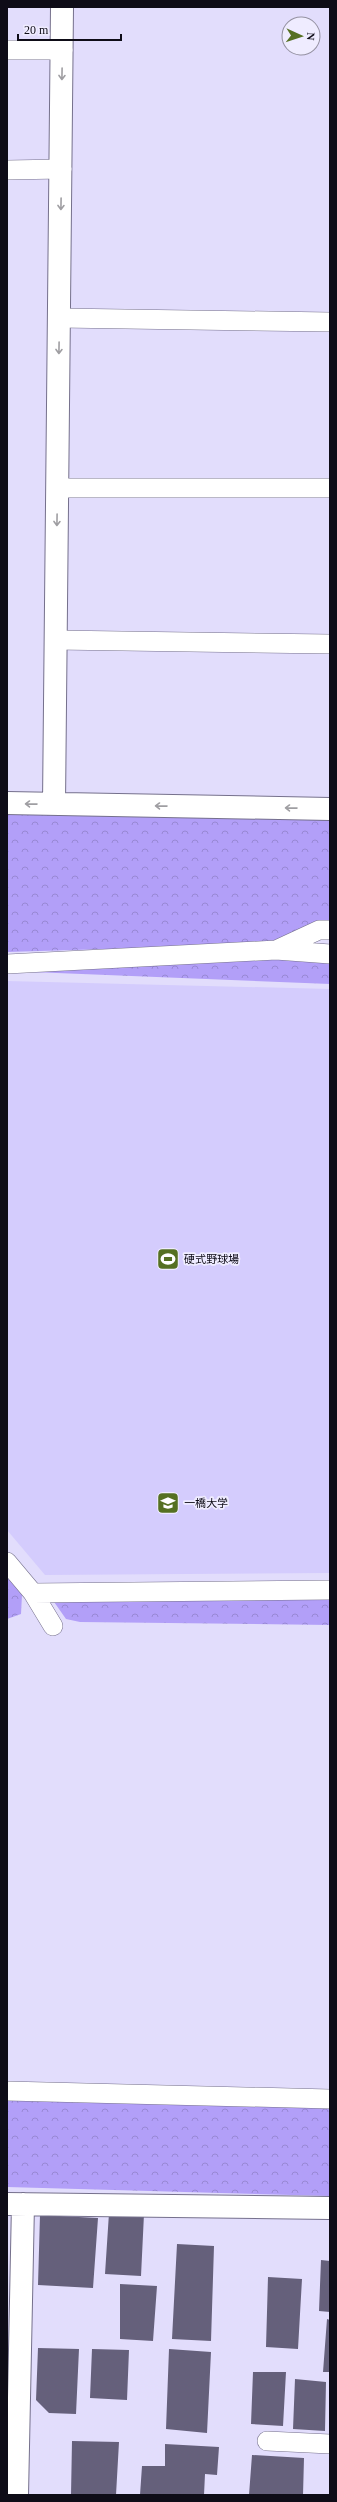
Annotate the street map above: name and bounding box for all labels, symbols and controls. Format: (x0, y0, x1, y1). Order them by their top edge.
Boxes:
scale bar (18, 16, 121, 42)
north arrow (281, 16, 321, 56)
text: 20 m (24, 23, 49, 37)
text: N (305, 32, 317, 41)
one-way arrow (59, 67, 66, 80)
one-way arrow (57, 197, 65, 210)
one-way arrow (55, 341, 63, 354)
one-way arrow (53, 513, 61, 526)
one-way arrow (25, 800, 38, 808)
one-way arrow (155, 802, 168, 810)
one-way arrow (285, 804, 298, 812)
sports icon: 硬式野球場 (155, 1246, 181, 1272)
place label: 硬式野球場 (184, 1253, 239, 1265)
school or university icon: 一橋大学 (155, 1490, 181, 1516)
place label: 一橋大学 (184, 1497, 228, 1509)

